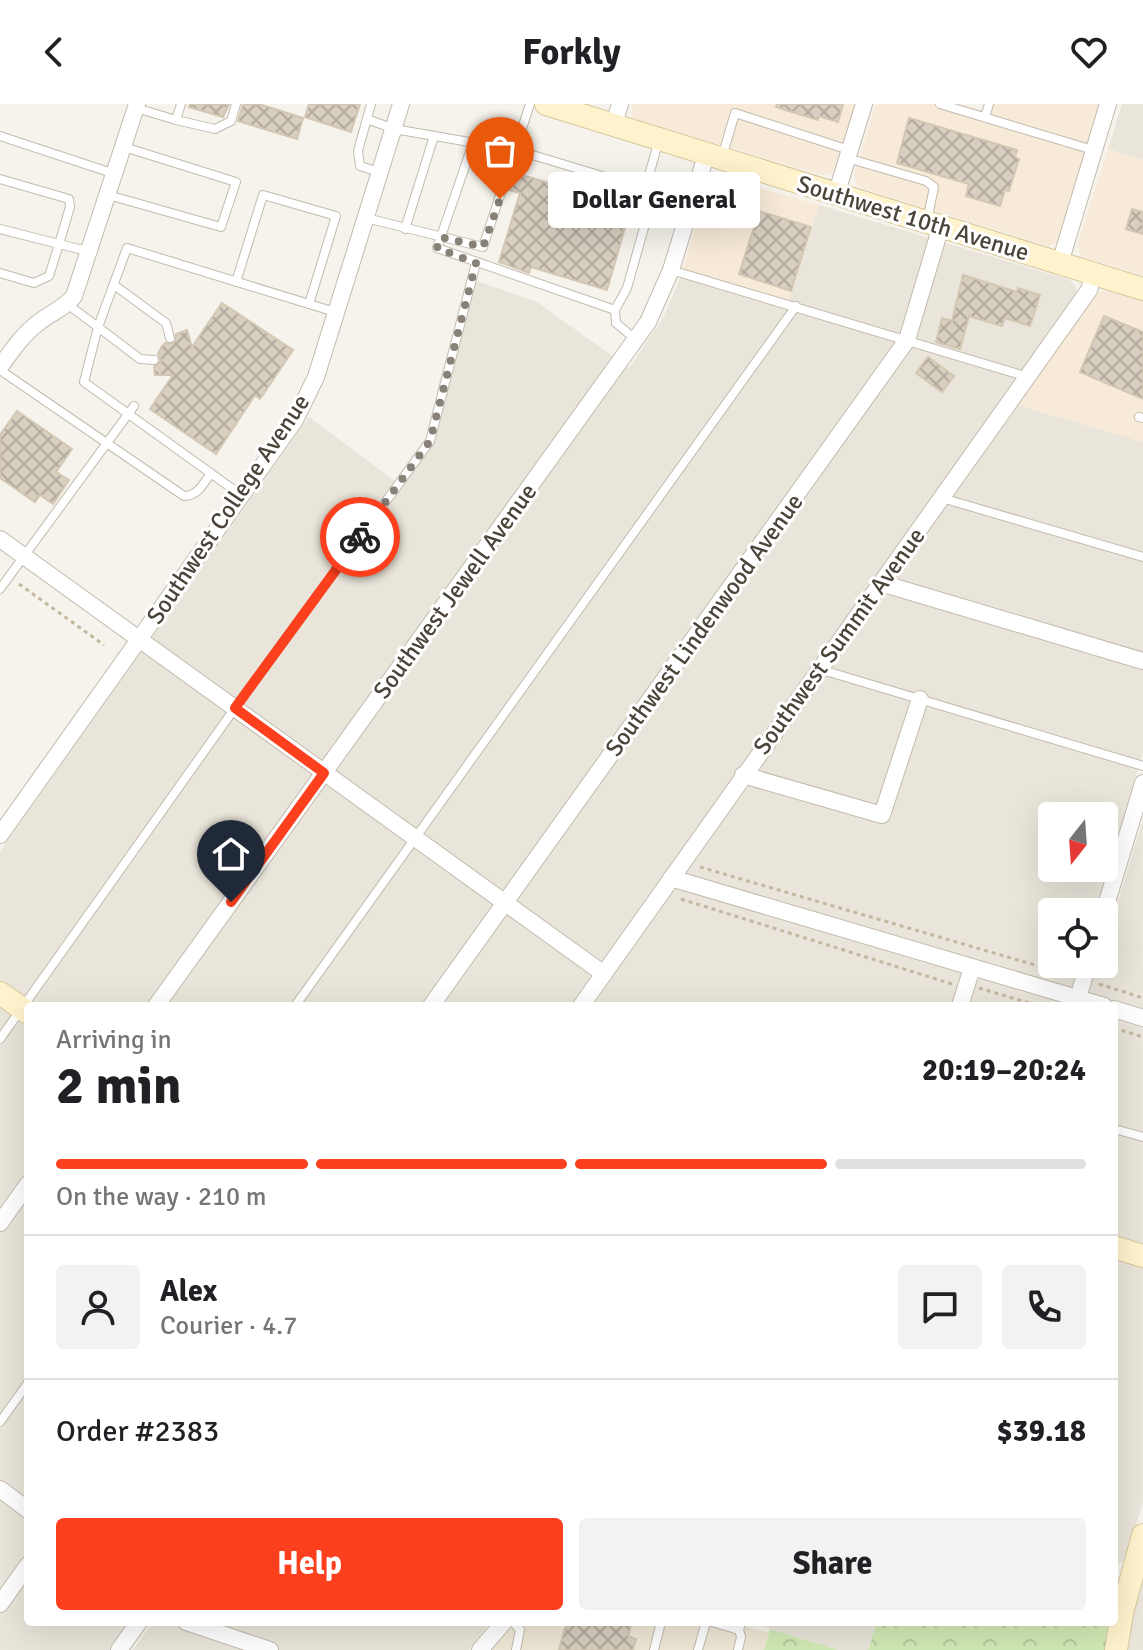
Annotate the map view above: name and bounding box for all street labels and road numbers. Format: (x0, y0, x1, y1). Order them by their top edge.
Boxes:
street label: Southwest 10th Avenue (793, 168, 1033, 268)
street label: Southwest College Avenue (140, 388, 316, 630)
street label: Southwest Jewell Avenue (367, 477, 543, 705)
street label: Southwest Lindenwood Avenue (599, 488, 809, 762)
street label: Southwest Summit Avenue (747, 522, 931, 760)

